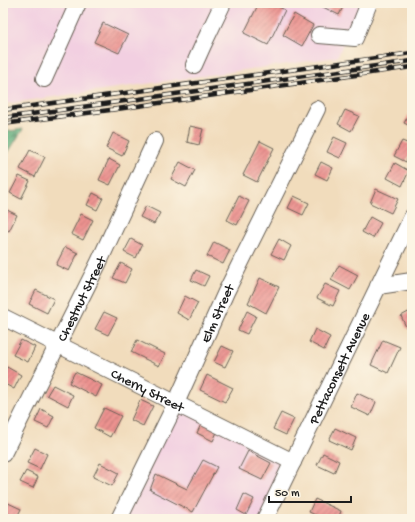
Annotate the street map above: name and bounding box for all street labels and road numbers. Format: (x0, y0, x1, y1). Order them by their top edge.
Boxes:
street label: Chestnut Street (55, 253, 112, 345)
street label: Elm Street (198, 281, 240, 346)
street label: Pettaconsett Avenue (306, 310, 375, 429)
street label: Cherry Street (107, 366, 187, 418)

